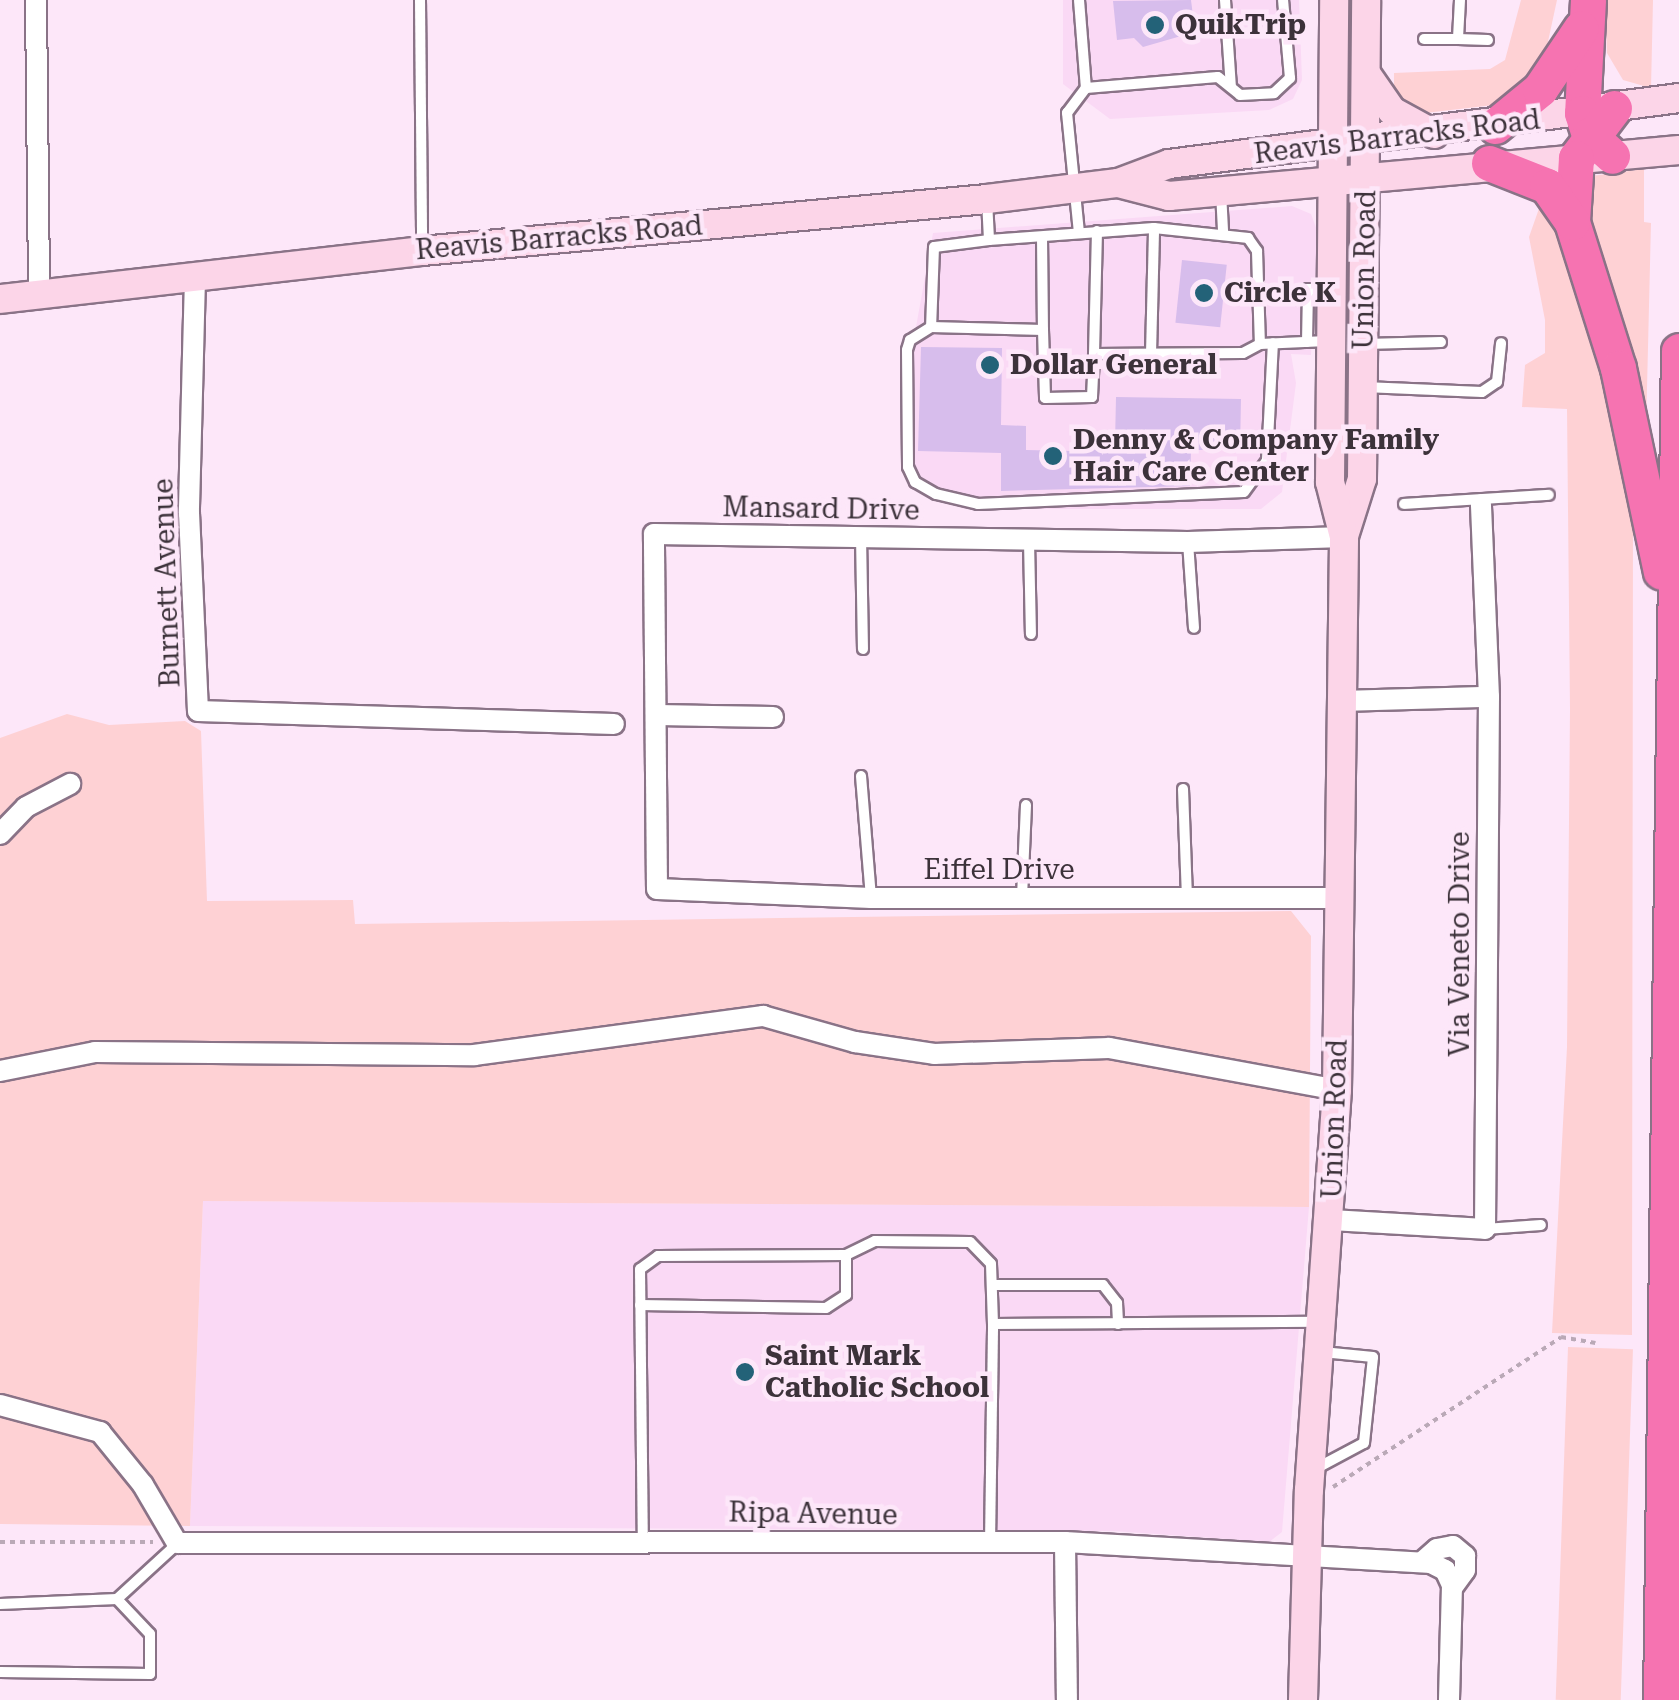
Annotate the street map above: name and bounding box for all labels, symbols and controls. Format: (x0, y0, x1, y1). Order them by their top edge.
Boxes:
place label: QuikTrip (1175, 8, 1306, 42)
marker: QuikTrip (1144, 14, 1166, 36)
street label: Reavis Barracks Road (1252, 103, 1542, 171)
street label: Union Road (1347, 190, 1383, 350)
street label: Reavis Barracks Road (414, 209, 704, 267)
place label: Circle K (1224, 276, 1336, 310)
marker: Circle K (1193, 282, 1215, 304)
place label: Dollar General (1010, 348, 1217, 382)
marker: Dollar General (979, 354, 1001, 376)
place label: Denny & Company Family Hair Care Center (1073, 423, 1439, 489)
marker: Denny & Company Family Hair Care Center (1042, 445, 1064, 467)
street label: Burnett Avenue (147, 478, 187, 688)
street label: Mansard Drive (722, 490, 920, 528)
street label: Via Veneto Drive (1443, 831, 1477, 1057)
street label: Eiffel Drive (923, 853, 1075, 887)
street label: Union Road (1315, 1038, 1355, 1200)
place label: Saint Mark Catholic School (765, 1339, 989, 1405)
marker: Saint Mark Catholic School (734, 1361, 756, 1383)
street label: Ripa Avenue (728, 1496, 898, 1532)

